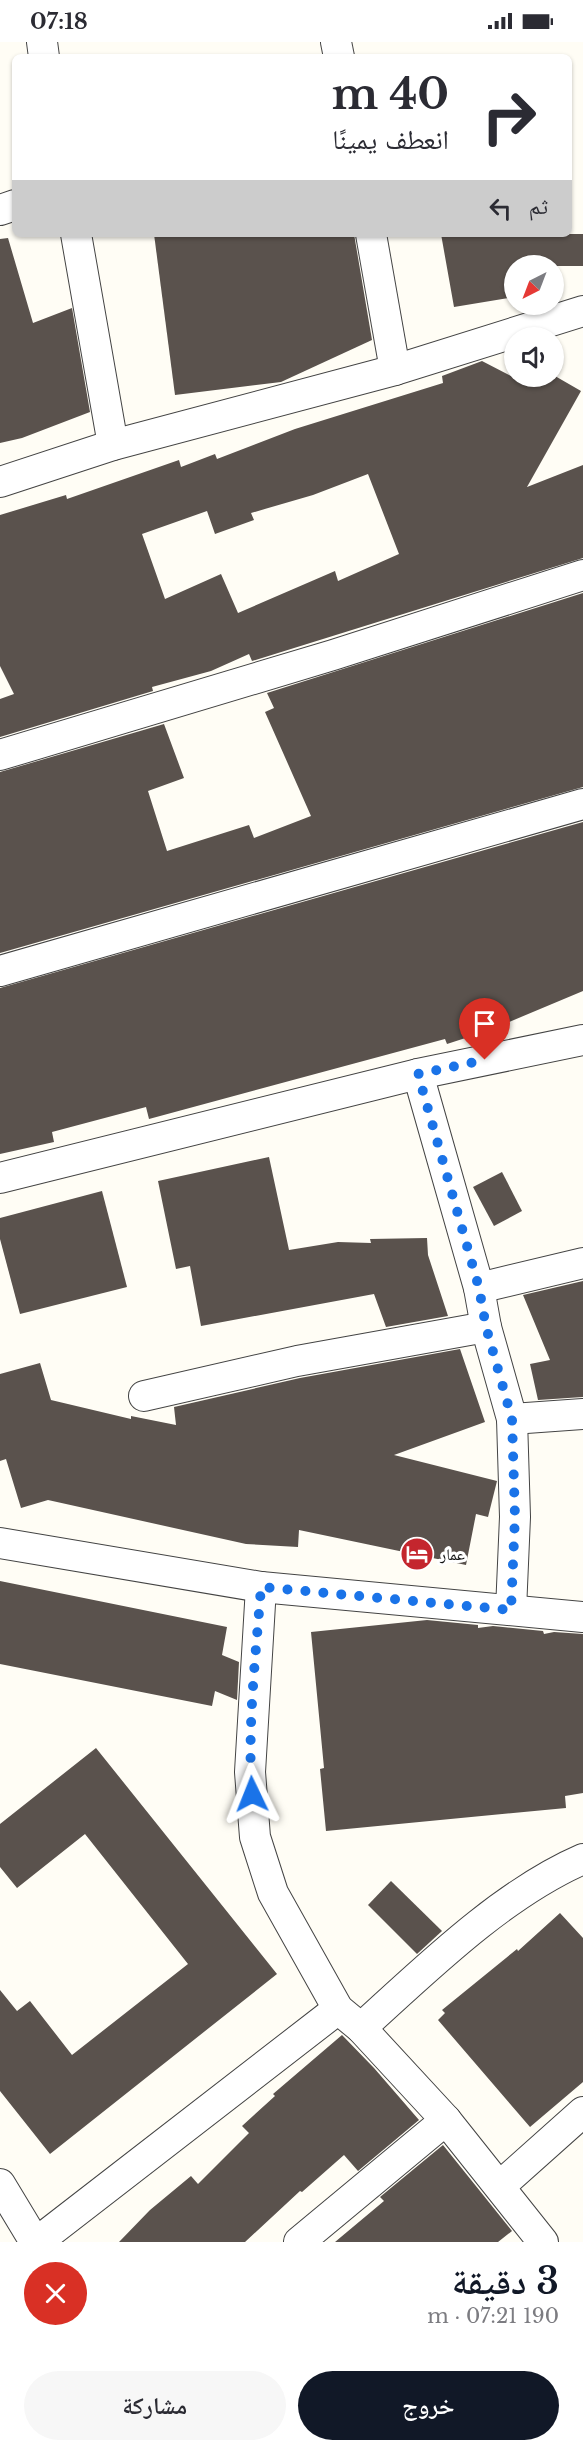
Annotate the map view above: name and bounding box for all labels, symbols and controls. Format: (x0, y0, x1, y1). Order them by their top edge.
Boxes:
text: 07:18 (30, 8, 88, 35)
text: 40 m (332, 68, 449, 120)
icon: right (470, 78, 548, 156)
text: انعطف يمينًا (332, 123, 449, 156)
icon: left (484, 192, 517, 225)
text: ثم (529, 193, 548, 220)
north arrow (504, 255, 564, 315)
map controls (504, 255, 564, 387)
button: sound (504, 327, 564, 387)
pin (459, 998, 510, 1060)
icon: arrive (468, 1007, 501, 1040)
hotel icon: عمار (399, 1536, 435, 1572)
place label: عمار (439, 1544, 465, 1564)
position arrow (220, 1762, 284, 1826)
text: 3 دقيقة (452, 2259, 559, 2304)
button: close (24, 2262, 87, 2325)
text: 190 m · 07:21 (427, 2304, 559, 2328)
button: مشاركة (24, 2371, 286, 2440)
button: خروج (298, 2371, 559, 2440)

